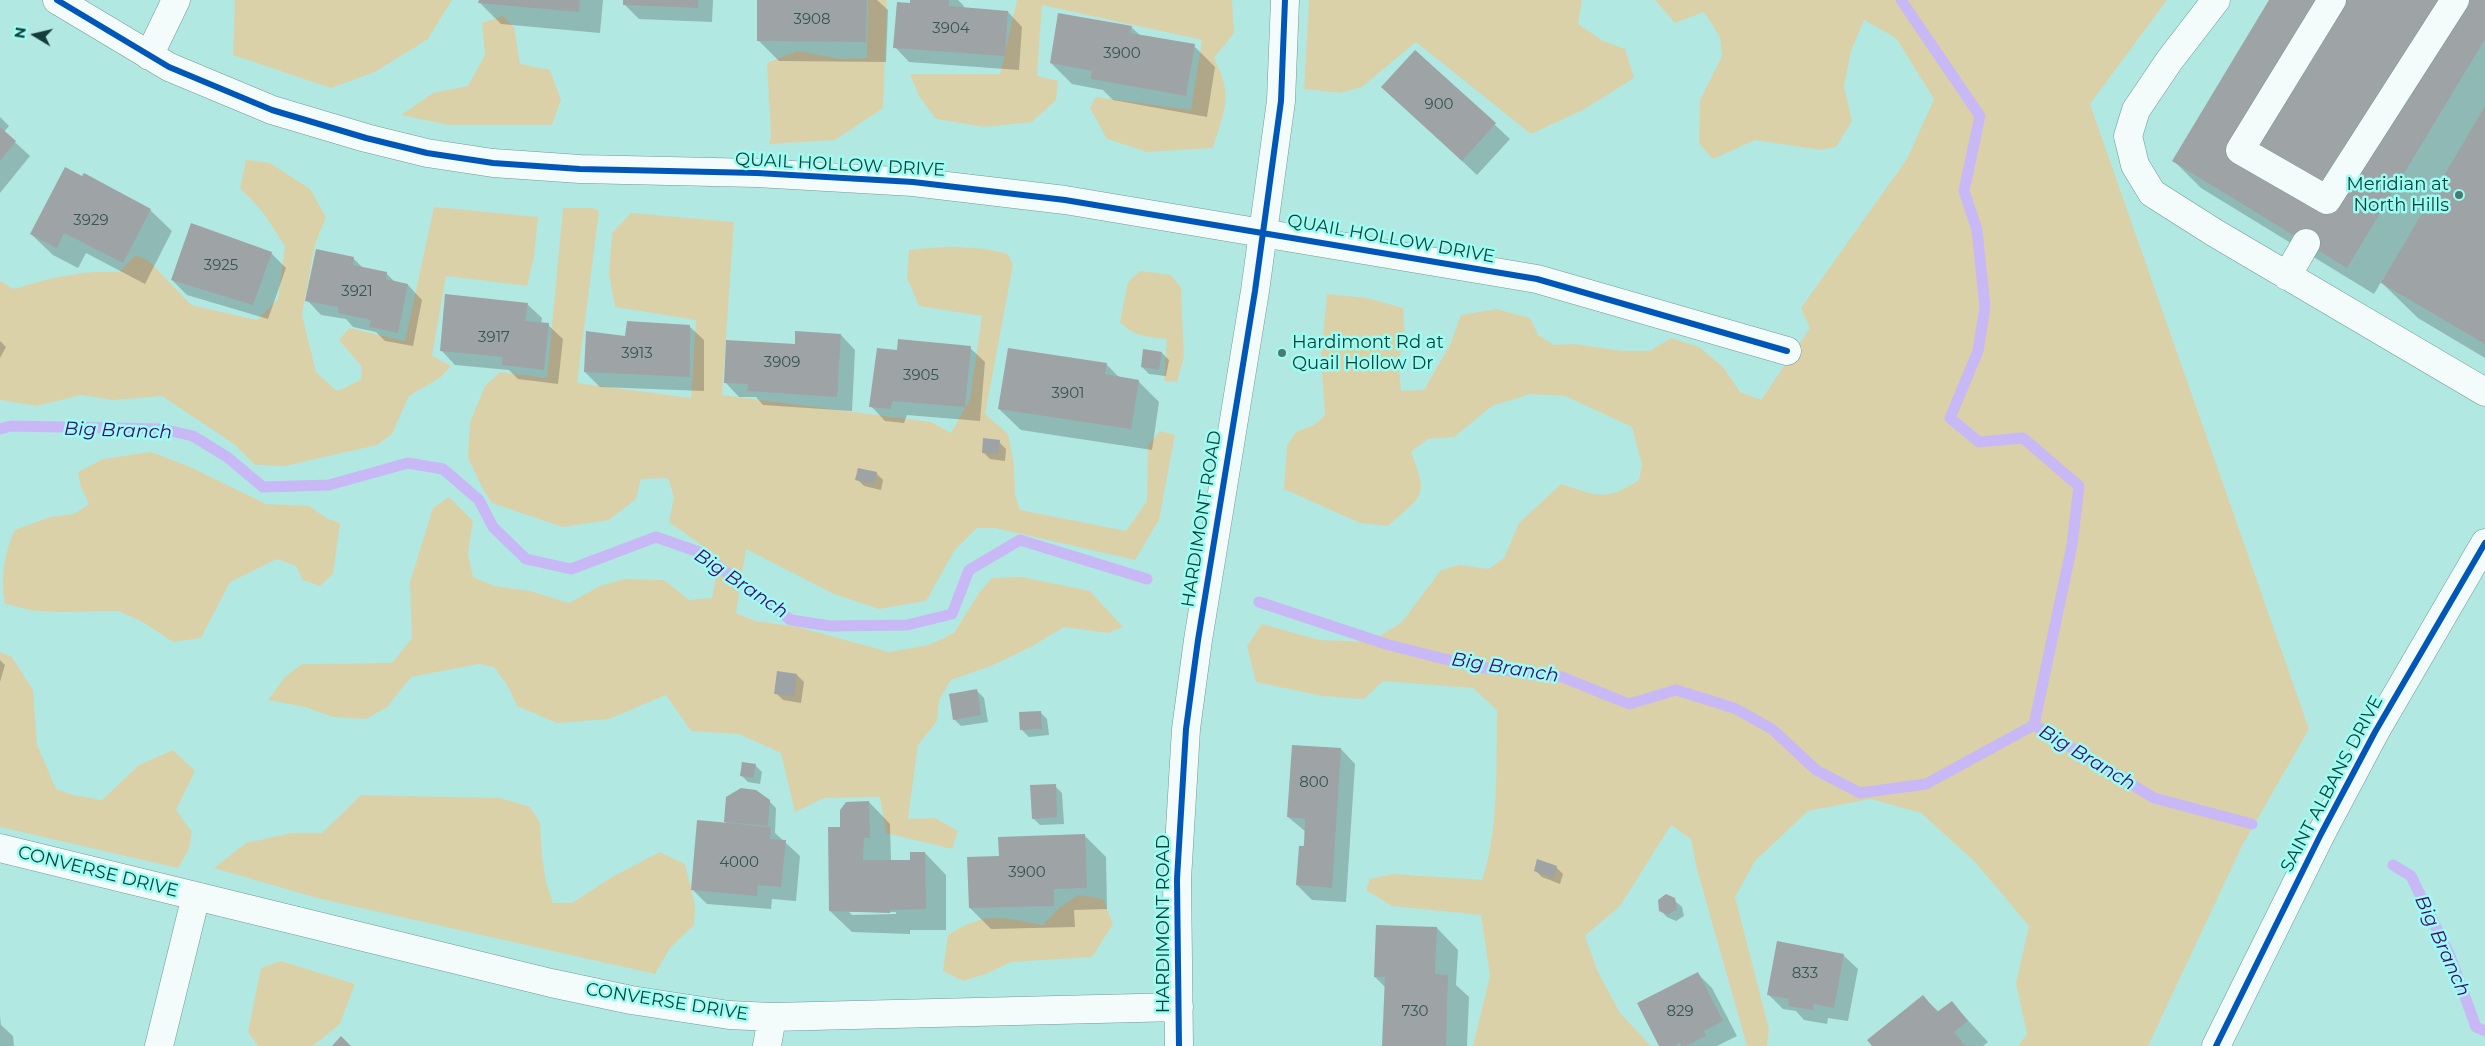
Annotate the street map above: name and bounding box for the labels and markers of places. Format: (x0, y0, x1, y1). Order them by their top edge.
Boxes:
place label: Meridian at North Hills (2347, 174, 2449, 216)
marker: Meridian at North Hills (2453, 189, 2465, 201)
place label: Hardimont Rd at Quail Hollow Dr (1292, 332, 1444, 374)
marker: Hardimont Rd at Quail Hollow Dr (1276, 347, 1288, 359)

